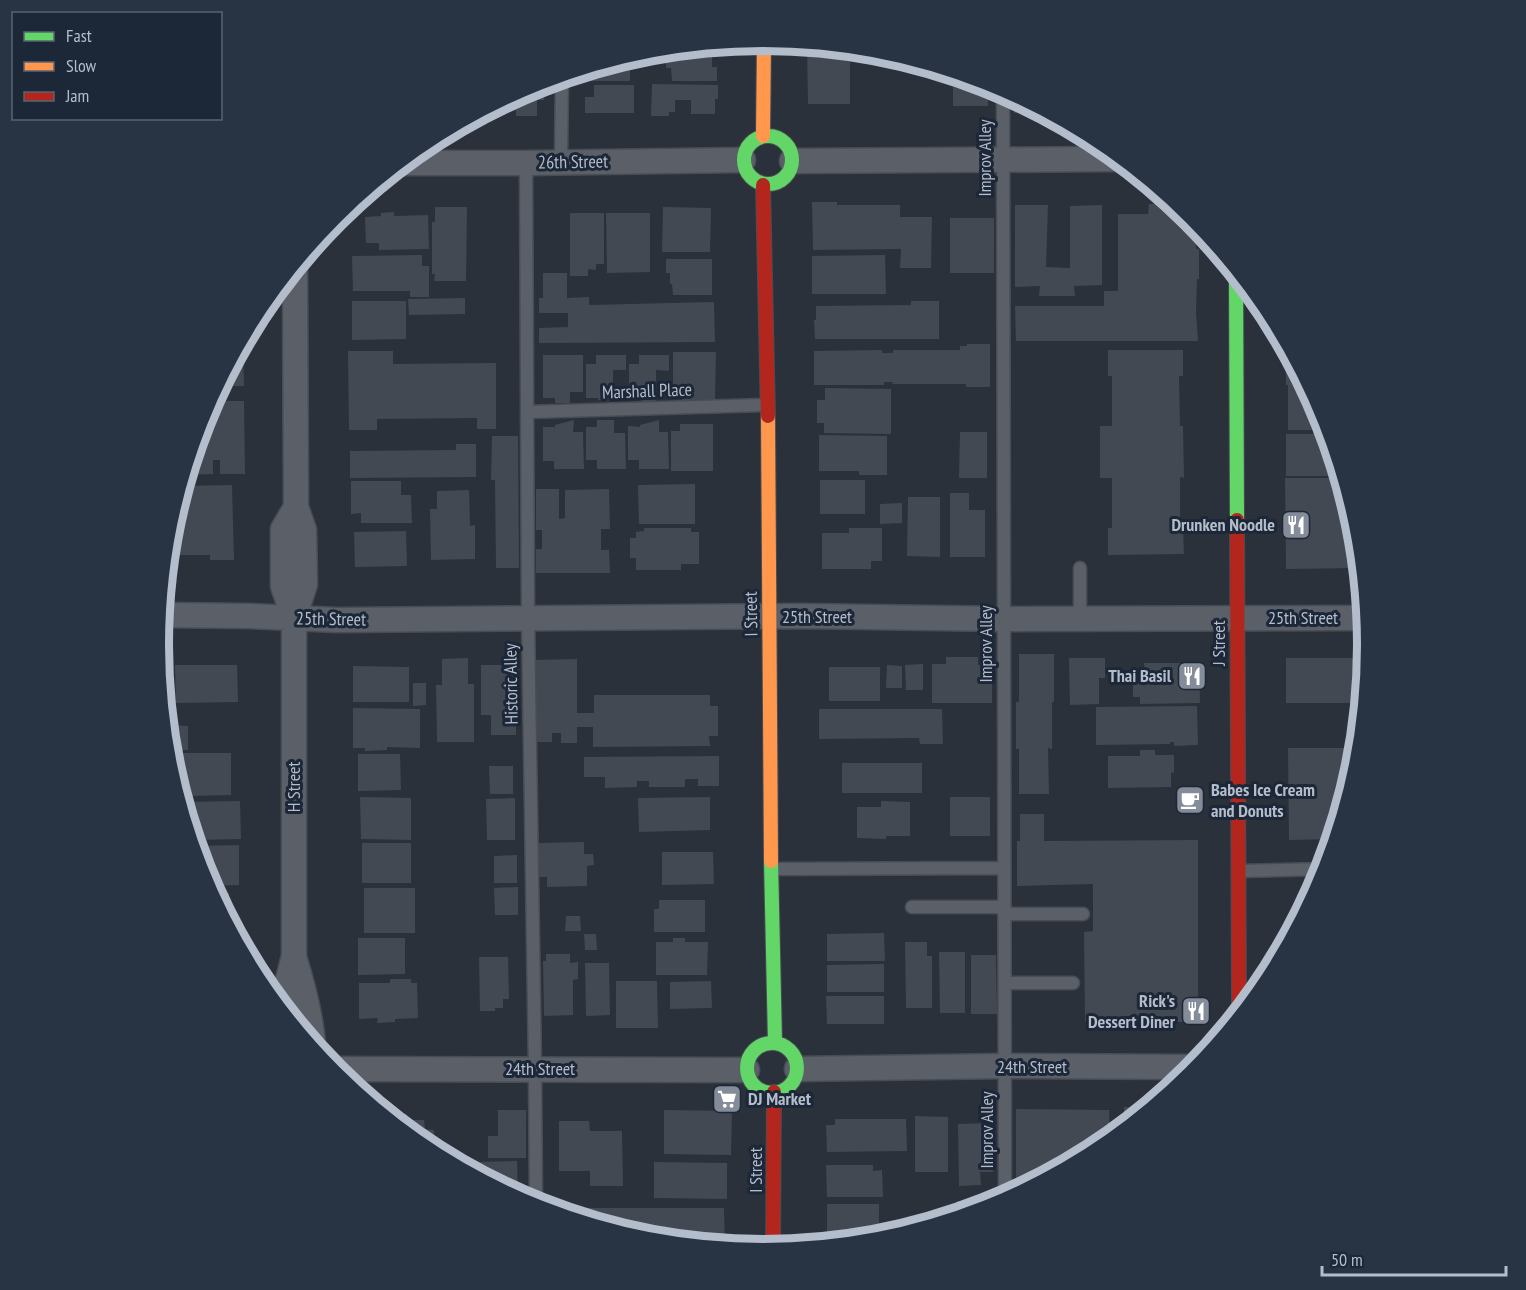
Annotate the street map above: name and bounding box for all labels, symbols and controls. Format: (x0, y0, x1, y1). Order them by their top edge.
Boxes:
legend (12, 12, 222, 120)
text: Fast (66, 24, 92, 47)
text: Slow (66, 54, 97, 77)
text: Jam (65, 84, 89, 107)
street label: Improv Alley (973, 119, 996, 196)
street label: 26th Street (538, 149, 608, 174)
street label: Marshall Place (602, 377, 692, 404)
restaurant icon: Drunken Noodle (1280, 509, 1312, 541)
place label: Drunken Noodle (1171, 513, 1275, 536)
street label: I Street (739, 591, 762, 637)
street label: 25th Street (782, 605, 852, 628)
street label: Improv Alley (974, 605, 997, 682)
street label: 25th Street (296, 606, 366, 631)
street label: 25th Street (1268, 606, 1338, 629)
street label: J Street (1207, 620, 1230, 667)
street label: Historic Alley (498, 643, 523, 725)
restaurant icon: Thai Basil (1176, 660, 1208, 692)
place label: Thai Basil (1108, 664, 1172, 687)
street label: H Street (282, 762, 305, 812)
place label: Babes Ice Cream and Donuts (1211, 778, 1315, 822)
cafe icon: Babes Ice Cream and Donuts (1174, 784, 1206, 816)
place label: Rick's Dessert Diner (1088, 989, 1176, 1033)
restaurant icon: Rick's Dessert Diner (1180, 995, 1212, 1027)
street label: 24th Street (997, 1055, 1067, 1078)
street label: 24th Street (505, 1057, 575, 1080)
supermarket icon: DJ Market (711, 1083, 743, 1115)
place label: DJ Market (748, 1087, 812, 1110)
street label: Improv Alley (975, 1091, 998, 1168)
street label: I Street (744, 1147, 767, 1193)
scale bar (1322, 1239, 1506, 1277)
text: 50 m (1331, 1248, 1363, 1271)

